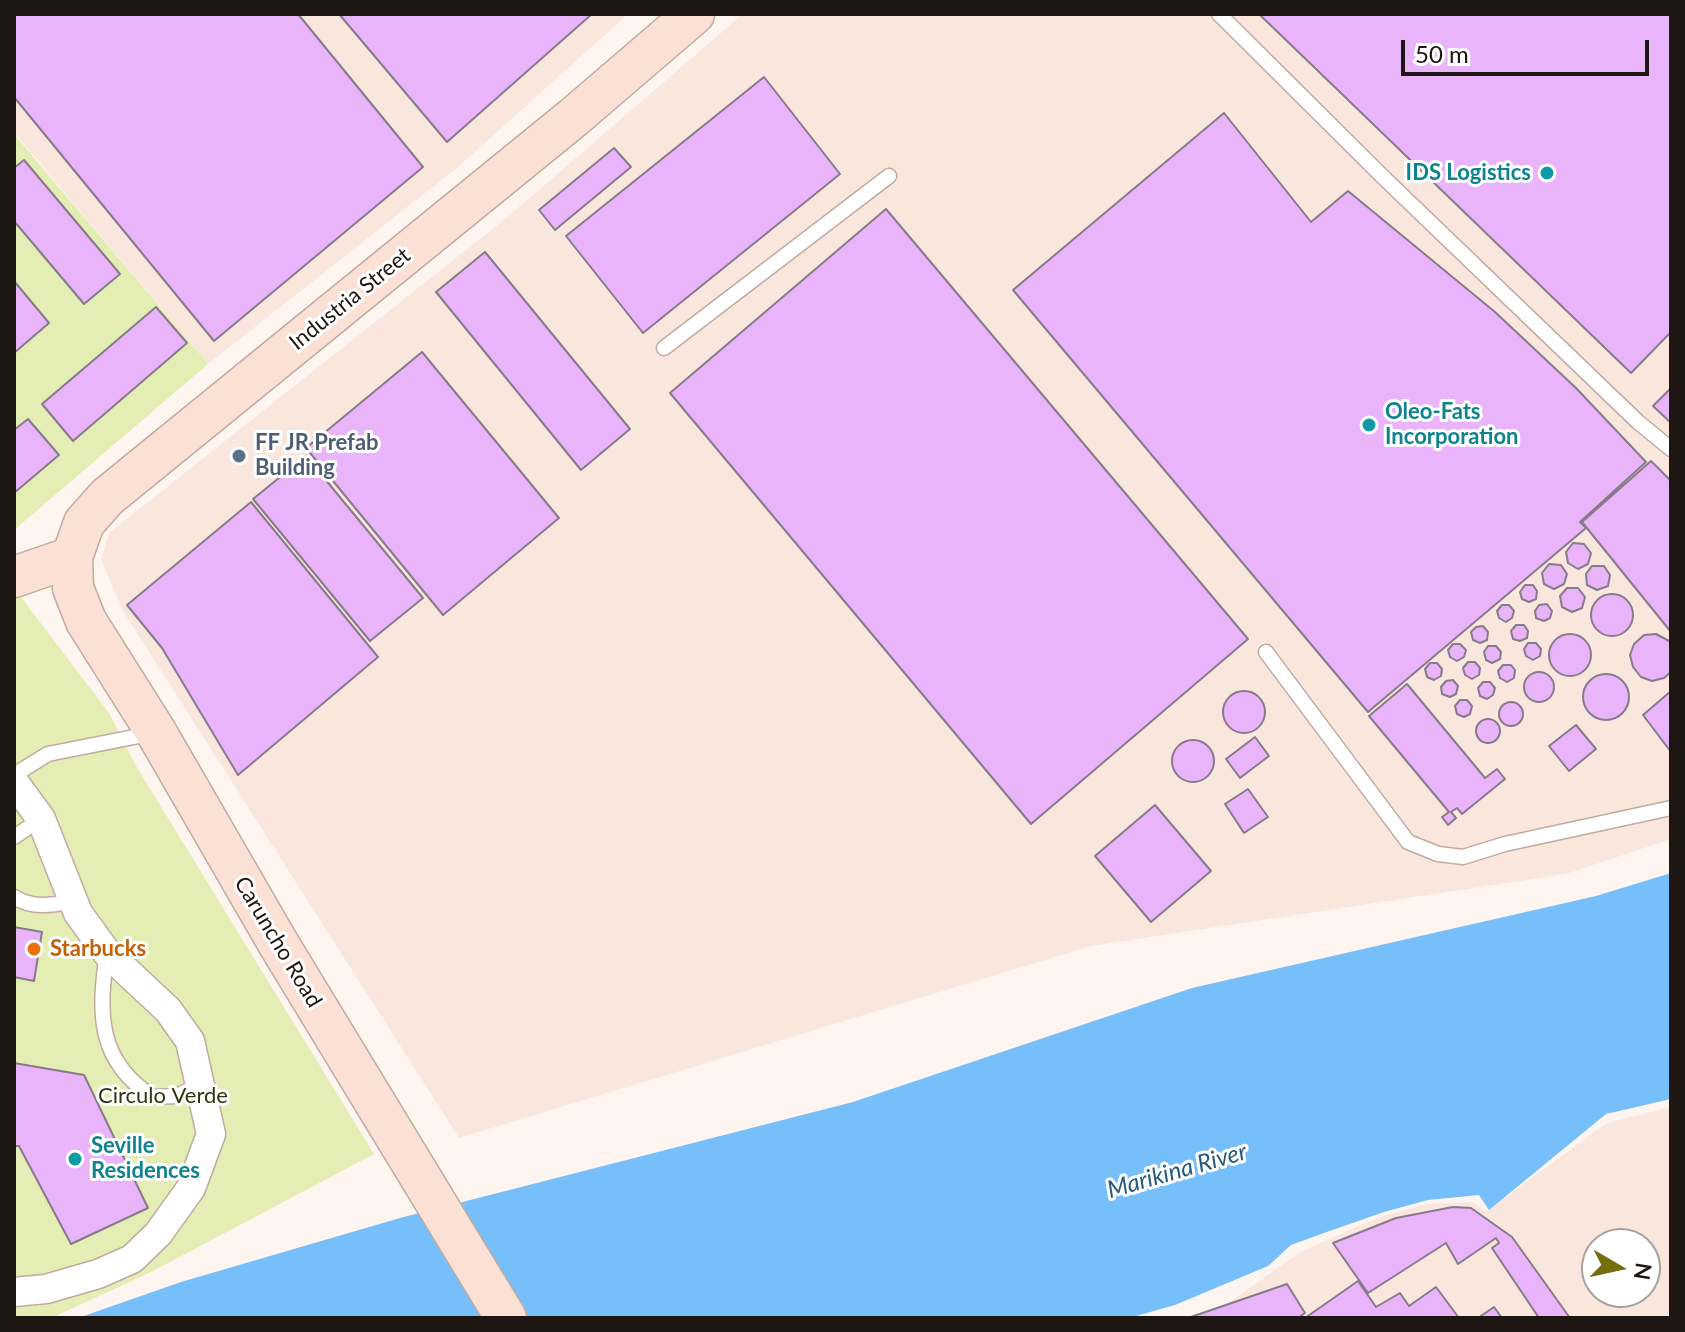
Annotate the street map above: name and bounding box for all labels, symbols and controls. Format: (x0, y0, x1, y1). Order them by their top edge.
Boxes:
scale bar (1405, 24, 1653, 74)
text: 50 m (1415, 39, 1469, 68)
place label: IDS Logistics (1406, 160, 1531, 186)
marker: IDS Logistics (1538, 164, 1556, 182)
street label: Industria Street (284, 242, 416, 356)
place label: Oleo-Fats Incorporation (1385, 399, 1518, 450)
marker: Oleo-Fats Incorporation (1360, 416, 1378, 434)
place label: FF JR Prefab Building (255, 430, 379, 482)
marker: FF JR Prefab Building (230, 447, 248, 465)
street label: Caruncho Road (229, 872, 327, 1012)
place label: Starbucks (50, 936, 146, 962)
marker: Starbucks (25, 940, 43, 958)
park label: Circulo Verde (98, 1083, 228, 1109)
place label: Seville Residences (91, 1133, 200, 1184)
water label: Marikina River (1104, 1137, 1250, 1205)
marker: Seville Residences (66, 1150, 84, 1168)
north arrow (1581, 1228, 1661, 1308)
text: N (1629, 1261, 1658, 1282)

